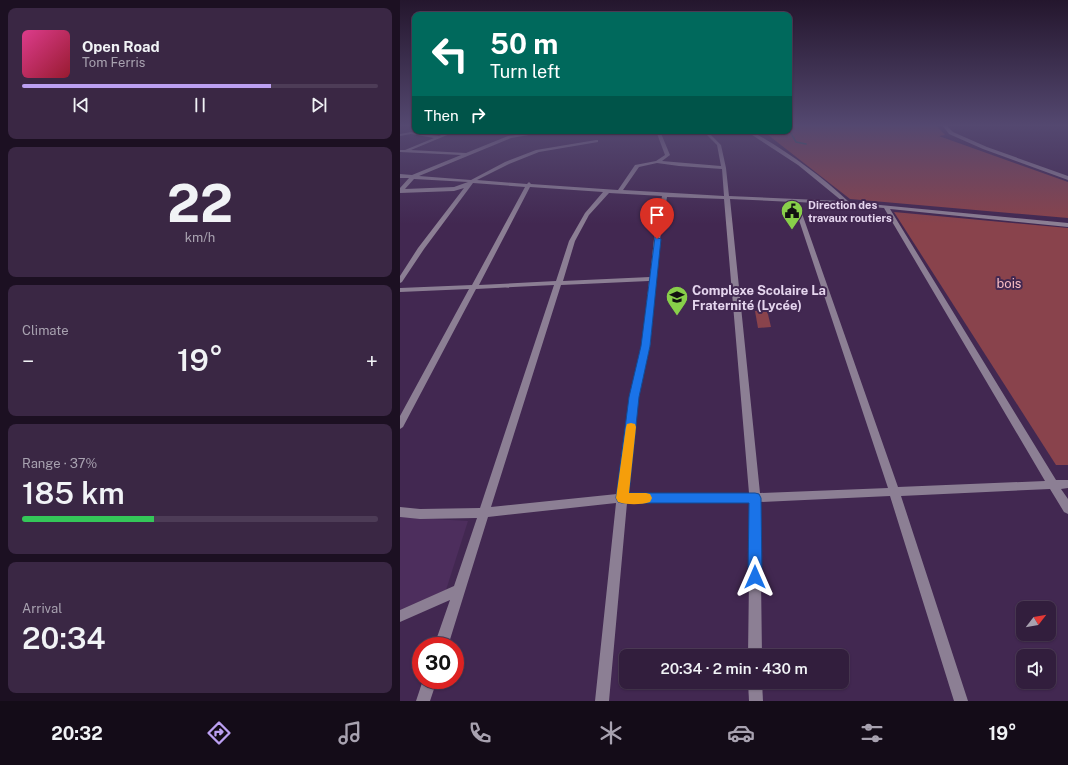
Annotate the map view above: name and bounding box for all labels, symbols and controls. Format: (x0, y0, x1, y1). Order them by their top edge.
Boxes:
text: 50 m (490, 27, 558, 60)
icon: left (424, 28, 476, 80)
text: Open Road (82, 38, 160, 55)
text: Tom Ferris (82, 55, 145, 70)
text: Turn left (490, 61, 560, 82)
icon: previous (70, 94, 92, 116)
icon: pause (189, 94, 211, 116)
icon: next (308, 94, 330, 116)
icon: right (467, 104, 489, 126)
text: Then (424, 107, 459, 124)
text: 22 (167, 173, 233, 234)
pin (640, 198, 674, 239)
public building icon: Direction des travaux routiers (779, 198, 805, 231)
place label: Direction des travaux routiers (808, 199, 892, 224)
icon: arrive (646, 204, 668, 226)
text: km/h (185, 230, 215, 245)
park label: bois (997, 276, 1021, 291)
place label: Complexe Scolaire La Fraternité (Lycée) (692, 283, 826, 313)
school or university icon: Complexe Scolaire La Fraternité (Lycée) (664, 284, 690, 317)
text: Climate (22, 323, 69, 338)
text: 19° (177, 342, 223, 378)
text: − (22, 348, 34, 374)
text: + (366, 348, 378, 374)
text: Range · 37% (22, 456, 97, 471)
text: 185 km (22, 475, 125, 511)
position arrow (734, 556, 776, 598)
text: Arrival (22, 601, 62, 616)
north arrow (1016, 601, 1056, 641)
map controls (1016, 601, 1056, 689)
text: 20:34 (22, 620, 106, 656)
speed limit sign: 30 (412, 637, 464, 689)
button: sound (1016, 649, 1056, 689)
text: 20:34 · 2 min · 430 m (660, 660, 808, 677)
icon: directions (205, 719, 233, 747)
icon: music (336, 719, 364, 747)
icon: phone (466, 719, 494, 747)
icon: climate (597, 719, 625, 747)
icon: car (727, 719, 755, 747)
icon: filters (858, 719, 886, 747)
text: 20:32 (51, 723, 103, 744)
text: 19° (989, 723, 1017, 744)

